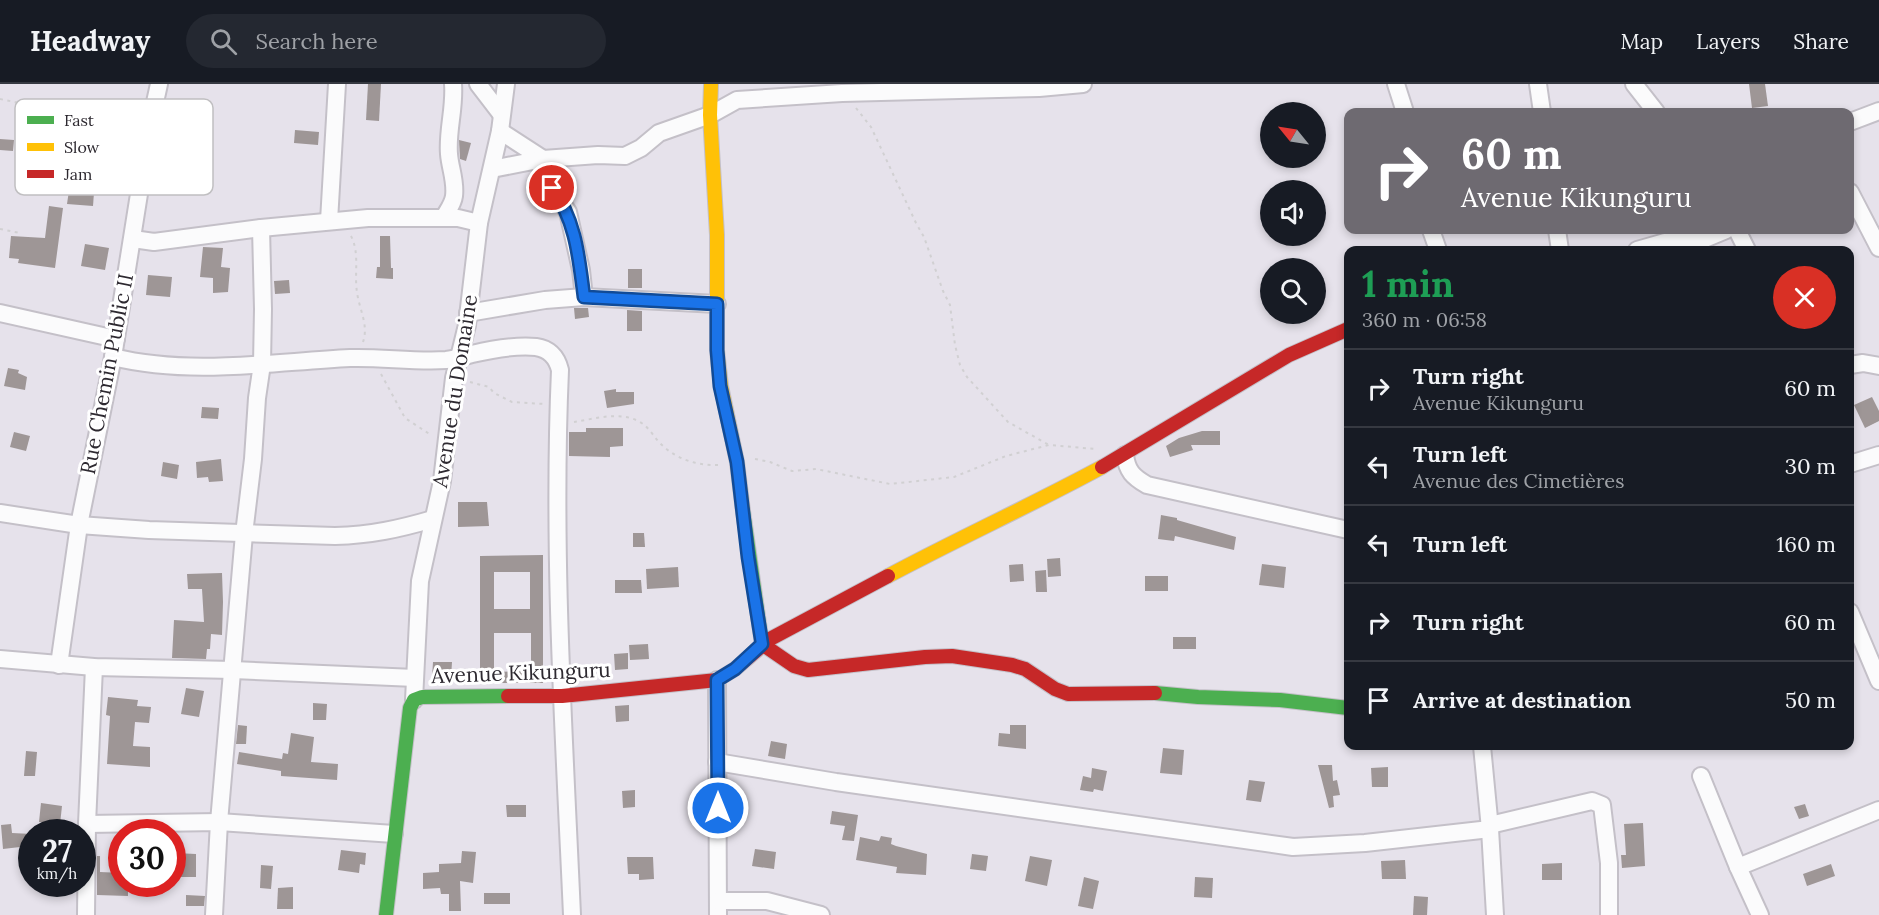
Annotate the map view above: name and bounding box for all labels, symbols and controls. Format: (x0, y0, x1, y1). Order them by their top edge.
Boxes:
search box (186, 14, 606, 68)
text: Headway (30, 23, 150, 59)
icon: search (207, 25, 240, 58)
text: Search here (255, 27, 378, 55)
text: Map (1620, 28, 1663, 55)
text: Layers (1696, 28, 1760, 55)
text: Share (1793, 28, 1849, 55)
legend (15, 99, 213, 195)
north arrow (1260, 102, 1326, 168)
map controls (1260, 102, 1326, 324)
text: Fast (64, 110, 95, 130)
text: 60 m (1461, 127, 1562, 181)
icon: right (1362, 132, 1440, 210)
text: Slow (64, 137, 100, 157)
pin (526, 162, 577, 213)
text: Jam (63, 164, 92, 184)
icon: arrive (535, 171, 568, 204)
button: sound (1260, 180, 1326, 246)
text: Avenue Kikunguru (1461, 180, 1692, 214)
button: search (1260, 258, 1326, 324)
text: 1 min (1362, 261, 1454, 307)
button: close (1773, 266, 1836, 329)
street label: Rue Chemin Public II (74, 271, 139, 477)
street label: Avenue du Domaine (426, 293, 483, 490)
text: 360 m · 06:58 (1362, 307, 1487, 332)
text: Turn right (1413, 362, 1524, 390)
icon: right (1362, 372, 1395, 405)
text: 60 m (1784, 374, 1836, 402)
text: Avenue Kikunguru (1413, 390, 1584, 415)
text: Turn left (1413, 440, 1507, 468)
icon: left (1362, 450, 1395, 483)
text: 30 m (1785, 452, 1836, 480)
text: Avenue des Cimetières (1413, 468, 1624, 493)
icon: left (1362, 528, 1395, 561)
text: Turn left (1413, 530, 1507, 558)
text: 160 m (1776, 530, 1836, 558)
icon: right (1362, 606, 1395, 639)
text: Turn right (1413, 608, 1524, 636)
text: 60 m (1784, 608, 1836, 636)
street label: Avenue Kikunguru (430, 656, 611, 689)
icon: arrive (1362, 684, 1395, 717)
text: Arrive at destination (1413, 686, 1631, 714)
text: 50 m (1785, 686, 1836, 714)
position arrow (686, 776, 750, 840)
speed limit sign: 30 (108, 819, 186, 897)
text: 27 (42, 832, 72, 870)
text: km/h (37, 864, 77, 883)

